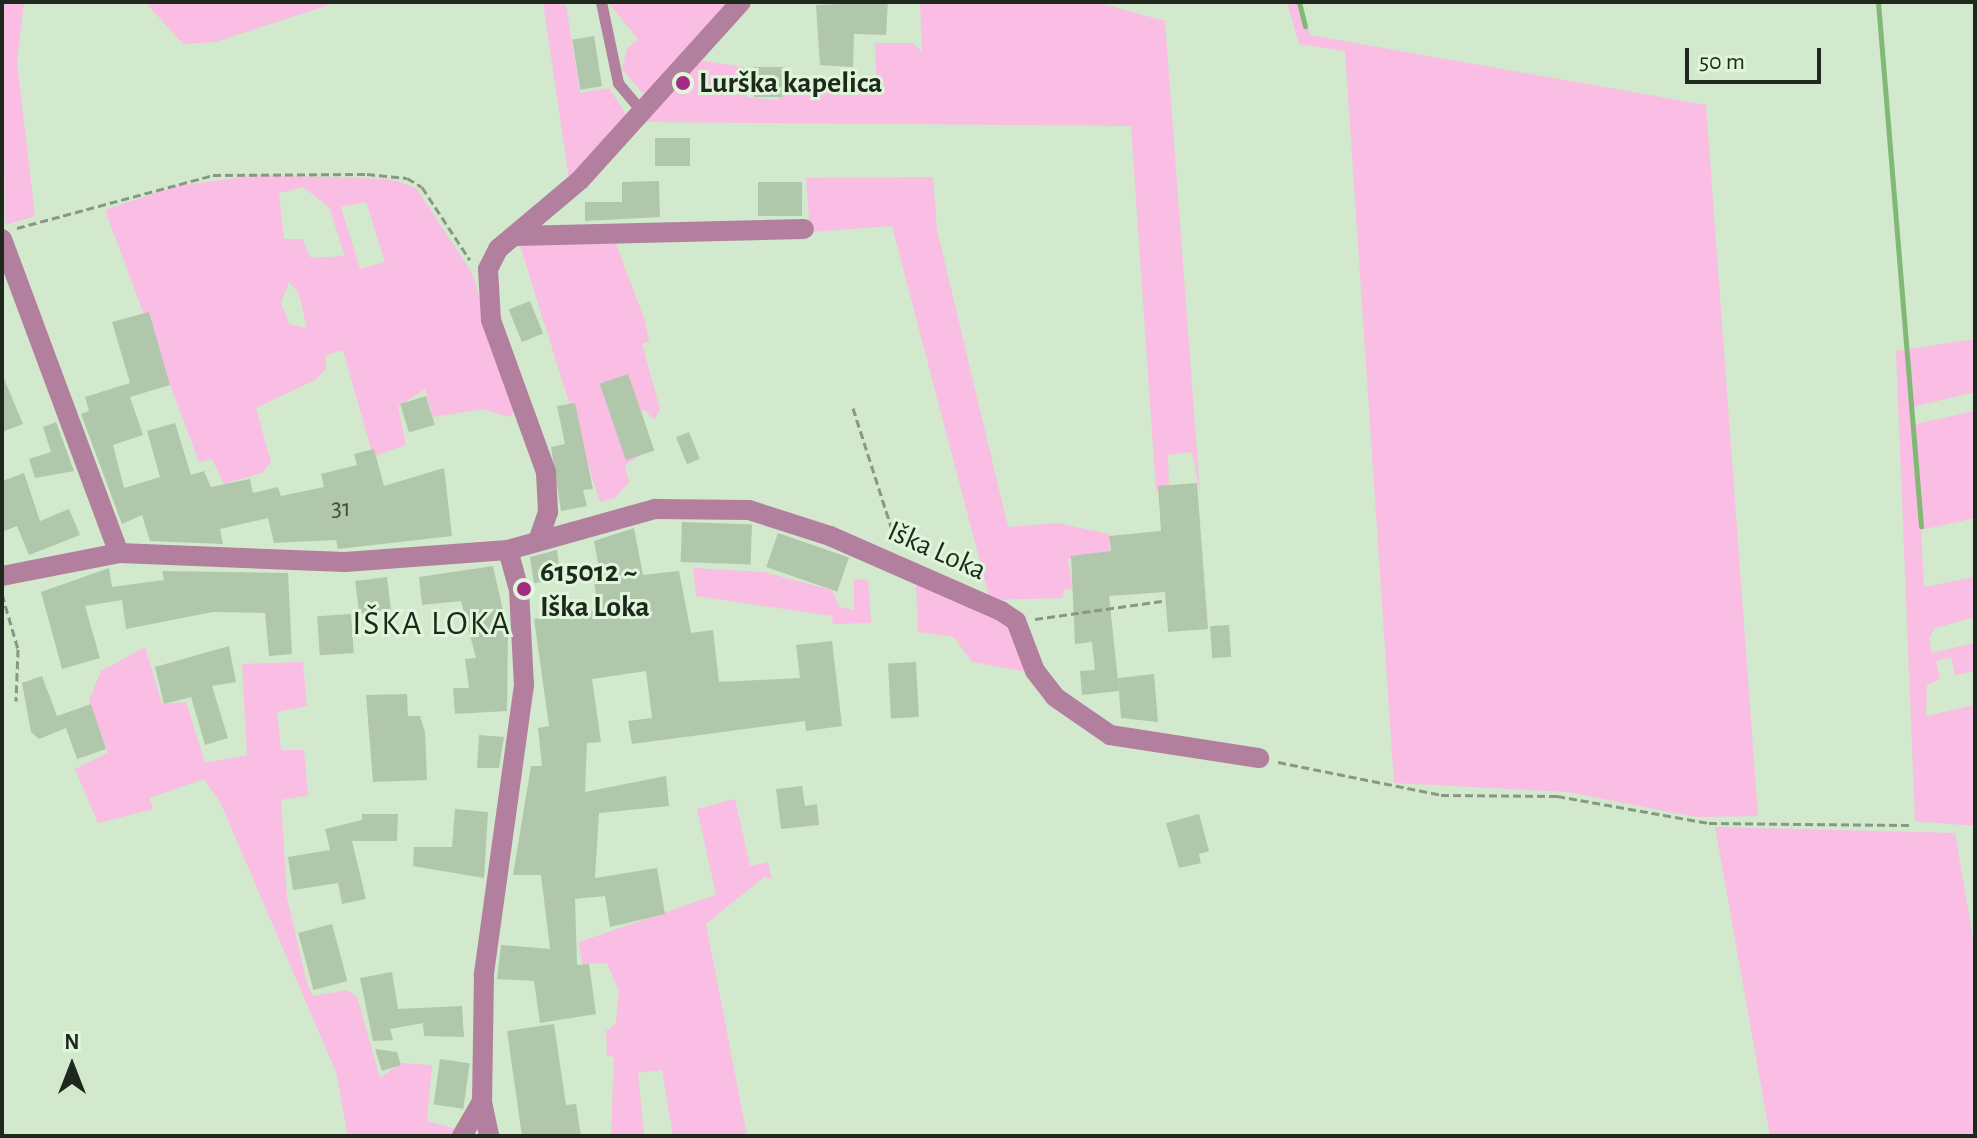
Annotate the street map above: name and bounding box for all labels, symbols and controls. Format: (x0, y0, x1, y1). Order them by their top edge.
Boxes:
scale bar (1689, 32, 1825, 82)
text: 50 m (1699, 50, 1745, 74)
place label: Lurška kapelica (699, 65, 883, 101)
marker: Lurška kapelica (674, 74, 692, 92)
house number: 31 (331, 493, 351, 525)
street label: Iška Loka (882, 513, 992, 589)
place label: 615012 ~ Iška Loka (540, 554, 650, 624)
marker: 615012 ~ Iška Loka (515, 580, 533, 598)
district label: IŠKA LOKA (352, 605, 512, 645)
north arrow (32, 1026, 112, 1106)
text: N (64, 1031, 80, 1053)

